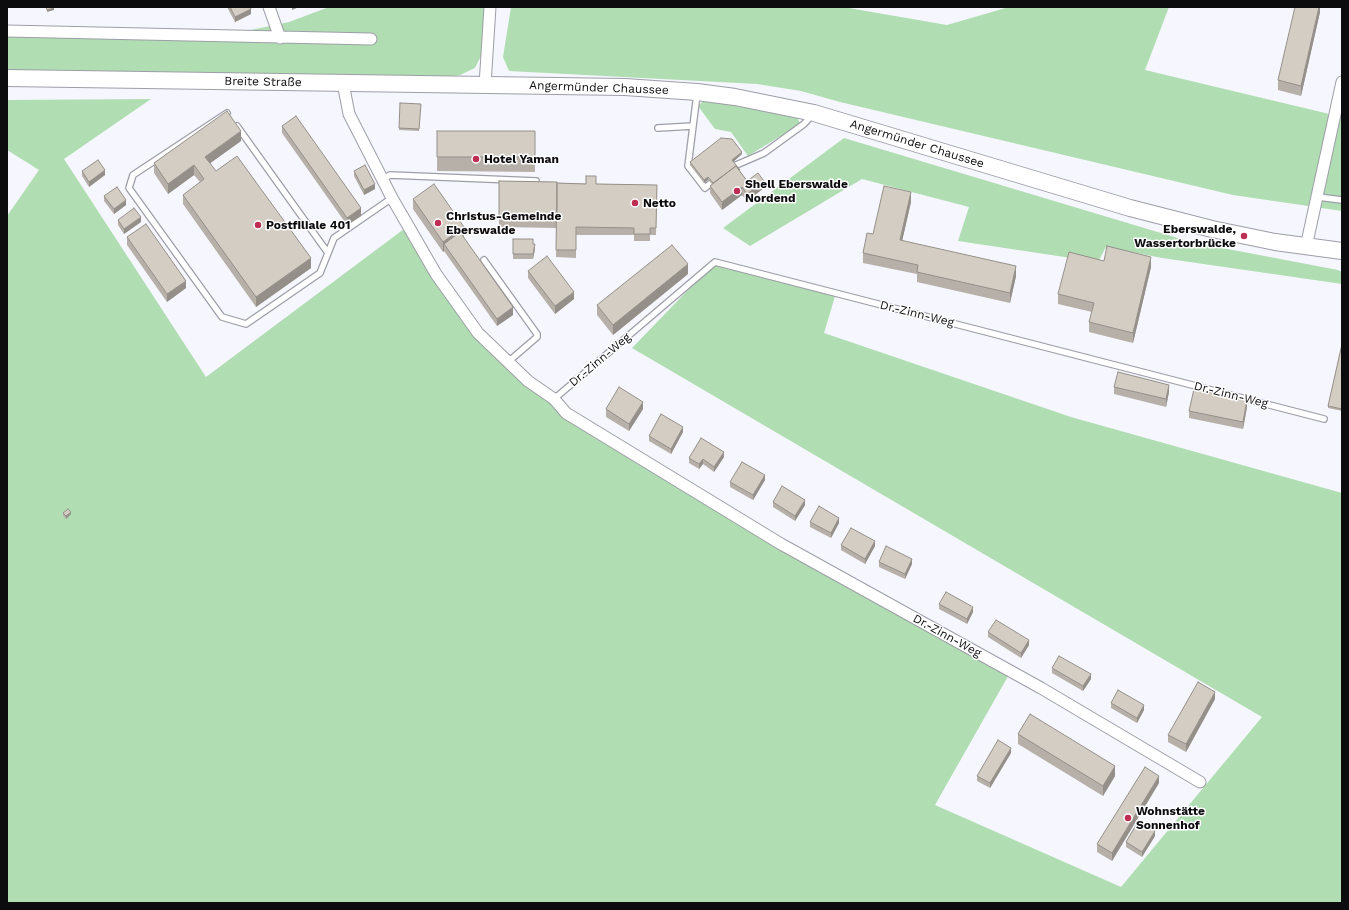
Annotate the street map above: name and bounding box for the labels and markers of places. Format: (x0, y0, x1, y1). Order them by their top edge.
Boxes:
place label: Hotel Yaman (484, 152, 559, 166)
marker: Hotel Yaman (471, 154, 481, 164)
place label: Shell Eberswalde Nordend (745, 177, 848, 205)
marker: Shell Eberswalde Nordend (732, 186, 742, 196)
place label: Netto (643, 196, 676, 210)
marker: Netto (630, 198, 640, 208)
place label: Christus-Gemeinde Eberswalde (446, 209, 561, 237)
place label: Postfiliale 401 (266, 218, 350, 232)
marker: Christus-Gemeinde Eberswalde (433, 218, 443, 228)
marker: Postfiliale 401 (253, 220, 263, 230)
place label: Eberswalde, Wassertorbrücke (1134, 222, 1236, 250)
marker: Eberswalde, Wassertorbrücke (1239, 231, 1249, 241)
place label: Wohnstätte Sonnenhof (1136, 804, 1205, 832)
marker: Wohnstätte Sonnenhof (1123, 813, 1133, 823)

